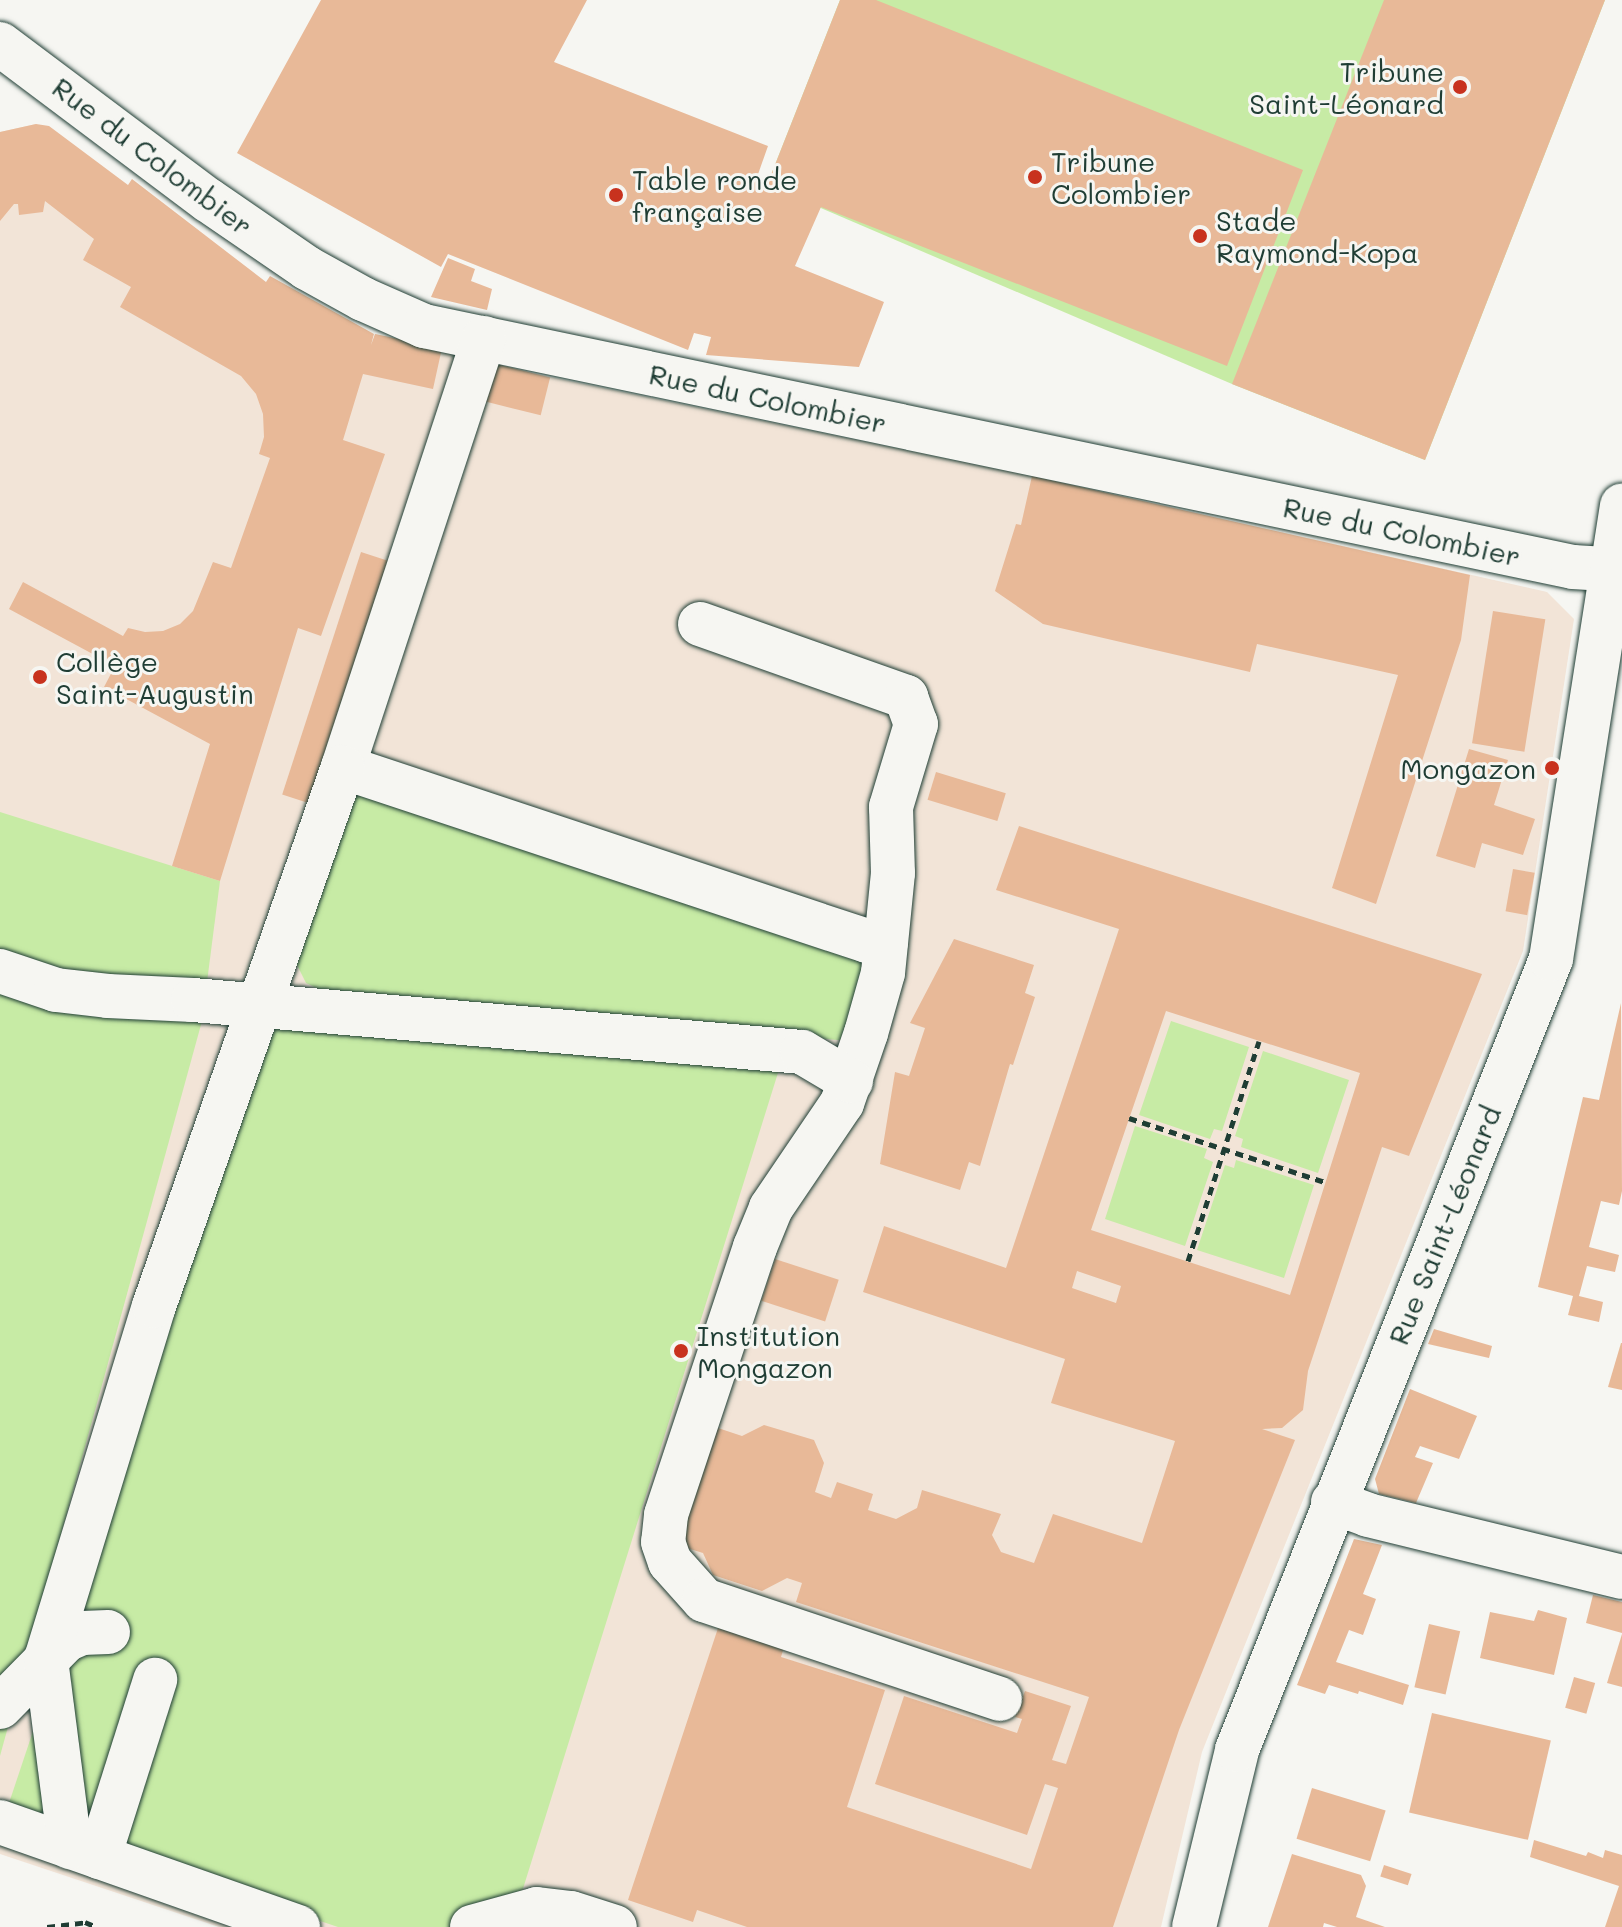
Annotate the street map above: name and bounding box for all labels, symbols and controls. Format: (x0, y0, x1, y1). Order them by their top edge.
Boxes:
place label: Tribune Saint-Léonard (1249, 54, 1444, 120)
street label: Rue du Colombier (46, 70, 260, 242)
marker: Tribune Saint-Léonard (1451, 78, 1469, 96)
place label: Tribune Colombier (1051, 144, 1191, 210)
place label: Table ronde française (632, 162, 797, 228)
marker: Tribune Colombier (1026, 168, 1044, 186)
marker: Table ronde française (607, 186, 625, 204)
place label: Stade Raymond-Kopa (1216, 203, 1418, 269)
marker: Stade Raymond-Kopa (1191, 227, 1209, 245)
street label: Rue du Colombier (646, 356, 890, 440)
street label: Rue du Colombier (1280, 489, 1524, 573)
place label: Collège Saint-Augustin (56, 644, 254, 710)
marker: Collège Saint-Augustin (31, 668, 49, 686)
place label: Mongazon (1400, 751, 1536, 785)
marker: Mongazon (1543, 759, 1561, 777)
street label: Rue Saint-Léonard (1381, 1101, 1507, 1349)
place label: Institution Mongazon (697, 1318, 840, 1384)
marker: Institution Mongazon (672, 1342, 690, 1360)

